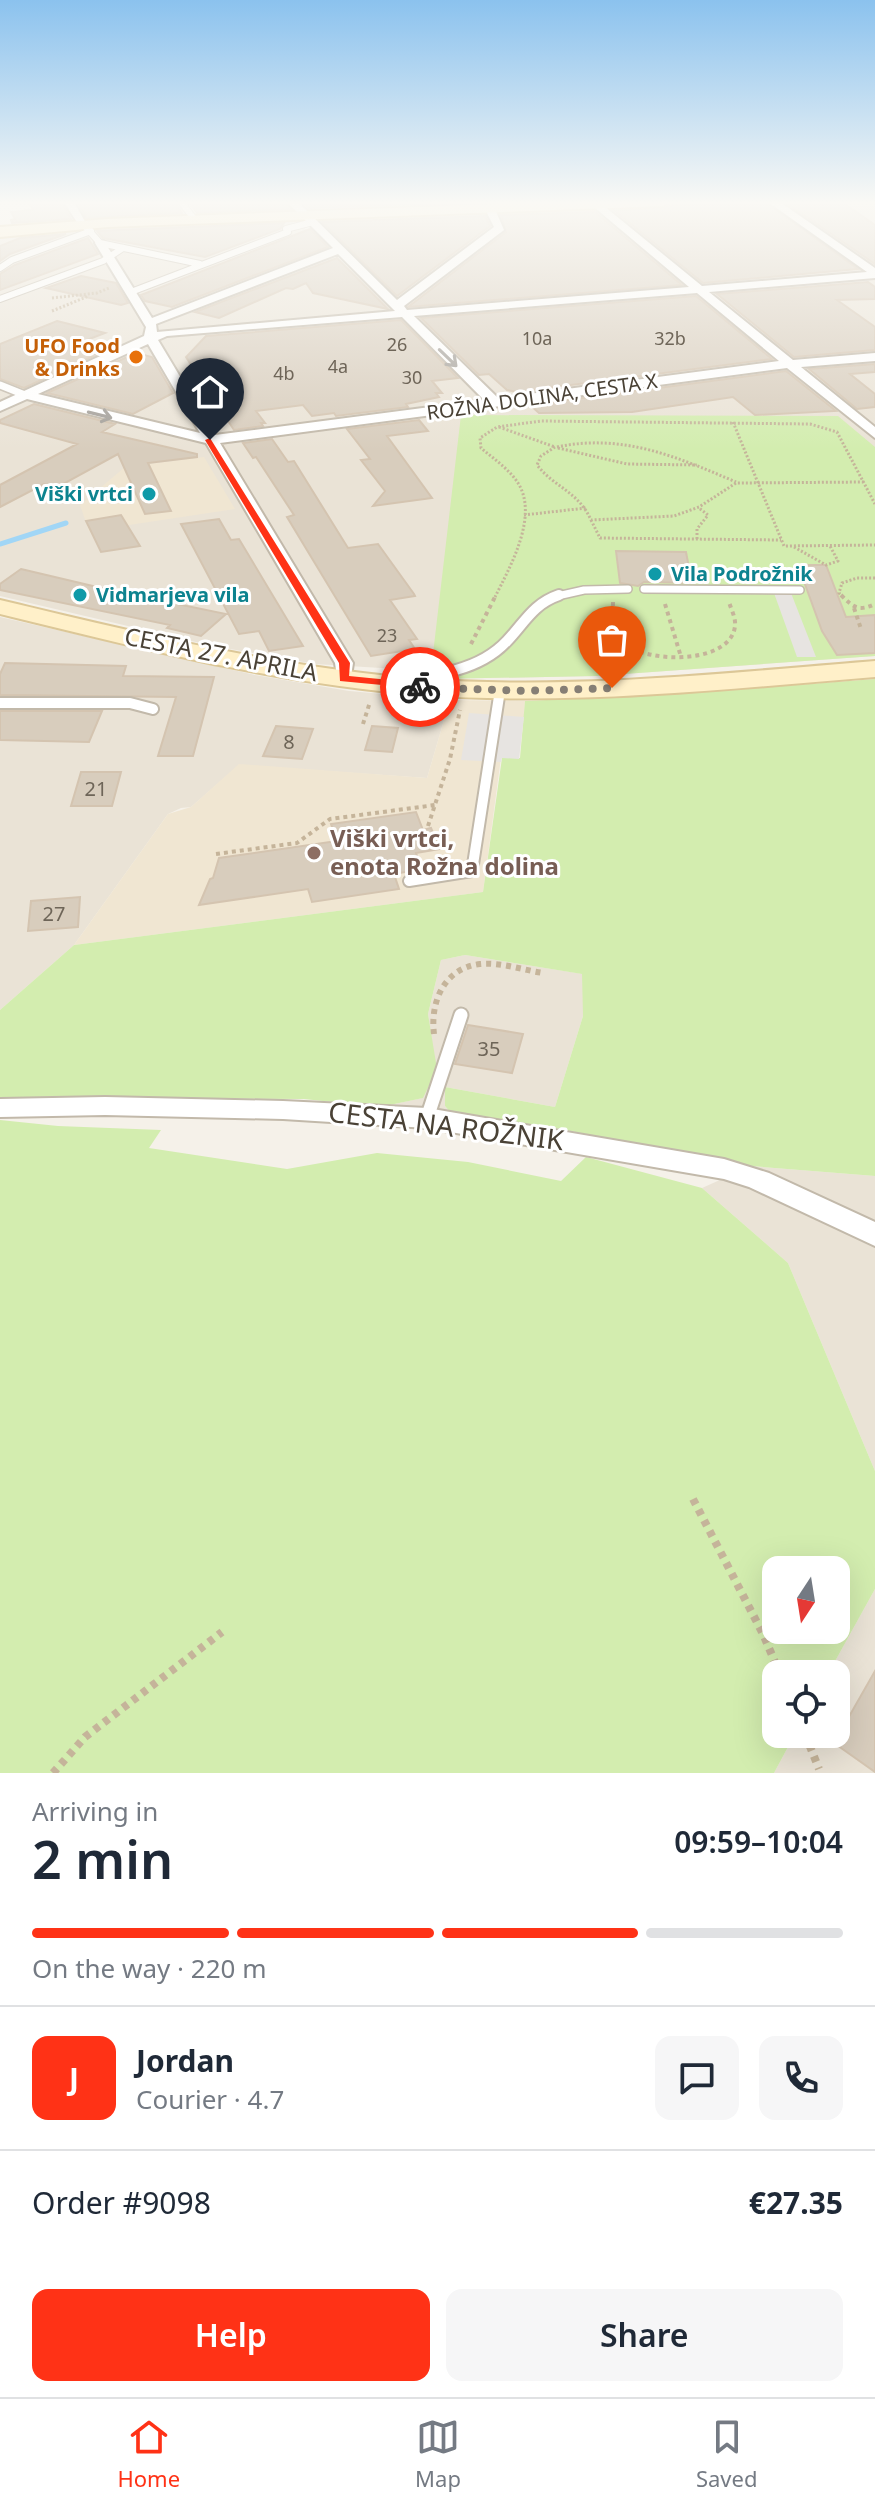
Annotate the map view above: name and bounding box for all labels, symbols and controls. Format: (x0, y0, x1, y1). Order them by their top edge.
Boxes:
house number: 10a (522, 326, 552, 350)
house number: 32b (654, 326, 686, 350)
place label: UFO Food & Drinks (24, 332, 120, 382)
house number: 26 (387, 332, 407, 356)
marker: UFO Food & Drinks (127, 348, 145, 366)
one-way arrow (438, 348, 457, 367)
house number: 4a (328, 354, 348, 378)
pin (176, 358, 244, 440)
house number: 4b (273, 361, 295, 385)
house number: 30 (402, 365, 422, 389)
street label: ROŽNA DOLINA, CESTA X (425, 367, 659, 426)
icon: home (188, 370, 232, 414)
one-way arrow (87, 409, 112, 424)
place label: Viški vrtci (35, 480, 133, 507)
marker: Viški vrtci (140, 485, 158, 503)
place label: Vila Podrožnik (671, 560, 813, 587)
marker: Vila Podrožnik (646, 565, 664, 583)
place label: Vidmarjeva vila (96, 581, 249, 608)
marker: Vidmarjeva vila (71, 586, 89, 604)
pin (578, 606, 646, 688)
icon: bag (590, 618, 634, 662)
street label: CESTA 27. APRILA (122, 619, 321, 689)
house number: 23 (377, 623, 397, 647)
courier (380, 647, 460, 727)
icon: bike (398, 665, 442, 709)
house number: 8 (283, 728, 295, 755)
house number: 21 (85, 775, 107, 802)
place label: Viški vrtci, enota Rožna dolina (330, 821, 559, 882)
marker: Viški vrtci, enota Rožna dolina (305, 844, 323, 862)
house number: 27 (43, 900, 65, 927)
house number: 35 (478, 1035, 500, 1062)
street label: CESTA NA ROŽNIK (326, 1092, 567, 1158)
north arrow (762, 1556, 850, 1644)
map controls (762, 1556, 850, 1748)
button: locate (762, 1660, 850, 1748)
text: Arriving in (32, 1793, 158, 1829)
text: 09:59–10:04 (674, 1821, 843, 1862)
text: 2 min (32, 1823, 173, 1894)
text: On the way · 220 m (32, 1950, 266, 1986)
button: chat (655, 2036, 739, 2120)
button: phone (759, 2036, 843, 2120)
text: Jordan (136, 2040, 234, 2081)
text: J (69, 2058, 79, 2099)
text: Courier · 4.7 (136, 2081, 284, 2117)
text: Order #9098 (32, 2182, 211, 2223)
text: €27.35 (749, 2182, 843, 2223)
button: Help (32, 2289, 430, 2381)
button: Share (446, 2289, 843, 2381)
tab: Home (118, 2415, 180, 2493)
tab: Map (415, 2415, 461, 2493)
tab: Saved (696, 2415, 757, 2493)

